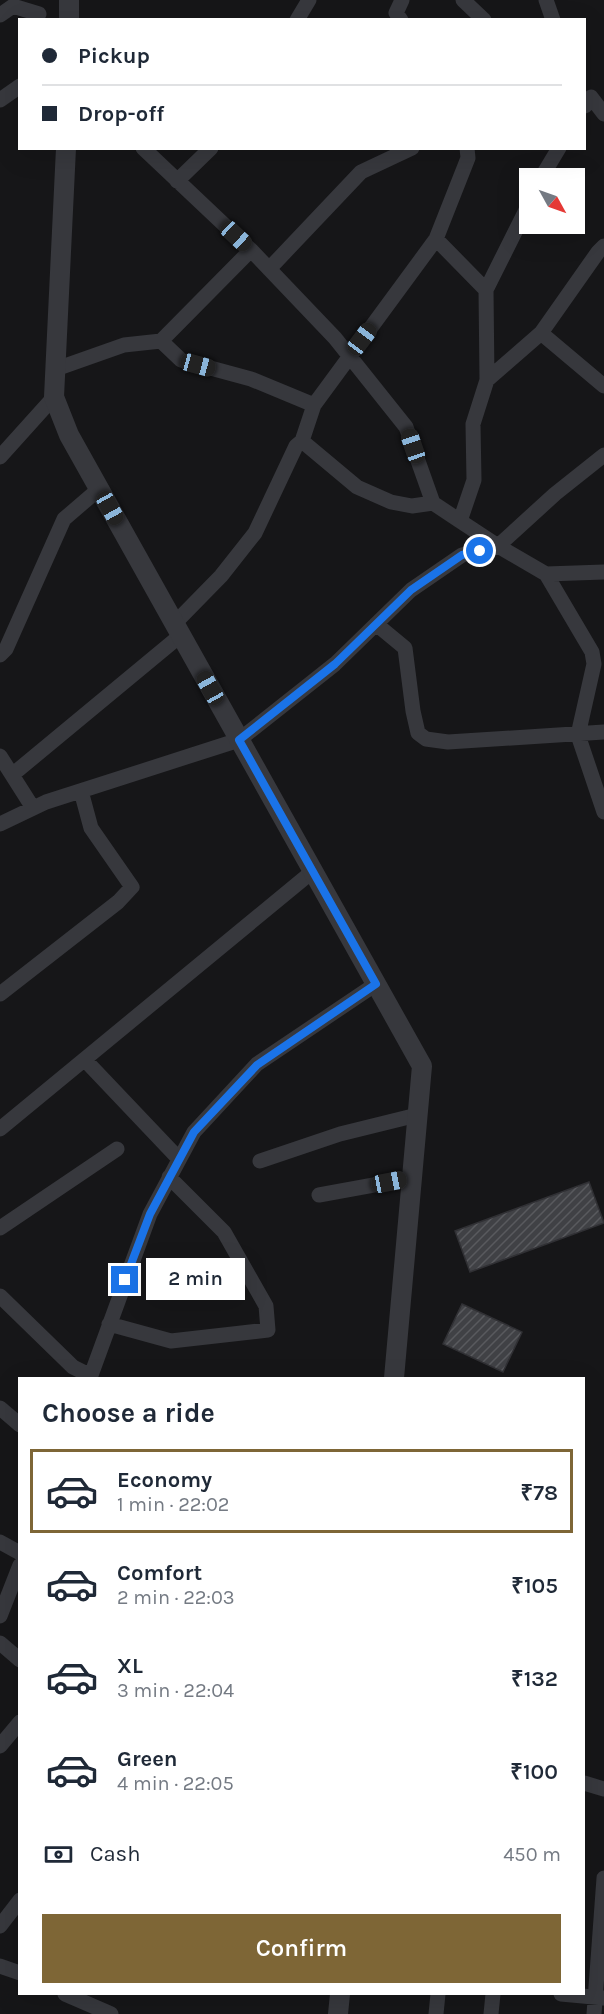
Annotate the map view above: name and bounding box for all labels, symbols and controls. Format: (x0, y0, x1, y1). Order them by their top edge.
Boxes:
text: Pickup (78, 43, 150, 69)
text: Drop-off (78, 101, 164, 127)
north arrow (519, 168, 585, 234)
map controls (519, 168, 585, 234)
car (217, 217, 255, 255)
car (344, 319, 380, 359)
car (178, 352, 218, 378)
car (399, 426, 427, 466)
car (93, 488, 127, 528)
route start (466, 537, 493, 564)
car (193, 668, 227, 708)
car (370, 1170, 408, 1194)
callout: 2 min (146, 1259, 245, 1301)
route end (111, 1266, 138, 1293)
text: 2 min (168, 1267, 223, 1290)
text: Choose a ride (42, 1397, 215, 1429)
icon: car (45, 1464, 99, 1518)
text: Economy (117, 1467, 212, 1493)
text: ₹78 (521, 1480, 558, 1506)
text: 1 min · 22:02 (117, 1493, 229, 1516)
icon: car (45, 1557, 99, 1611)
text: Comfort (117, 1560, 202, 1586)
text: ₹105 (511, 1573, 558, 1599)
text: 2 min · 22:03 (117, 1586, 235, 1609)
icon: car (45, 1650, 99, 1704)
text: XL (117, 1653, 143, 1679)
text: ₹132 (511, 1666, 558, 1692)
text: 3 min · 22:04 (117, 1679, 234, 1702)
icon: car (45, 1743, 99, 1797)
text: Green (117, 1746, 178, 1772)
text: ₹100 (510, 1759, 558, 1785)
text: 4 min · 22:05 (117, 1772, 234, 1795)
icon: cash (42, 1838, 75, 1871)
text: Cash (90, 1841, 140, 1867)
text: 450 m (503, 1843, 561, 1866)
button: Confirm (42, 1914, 561, 1983)

